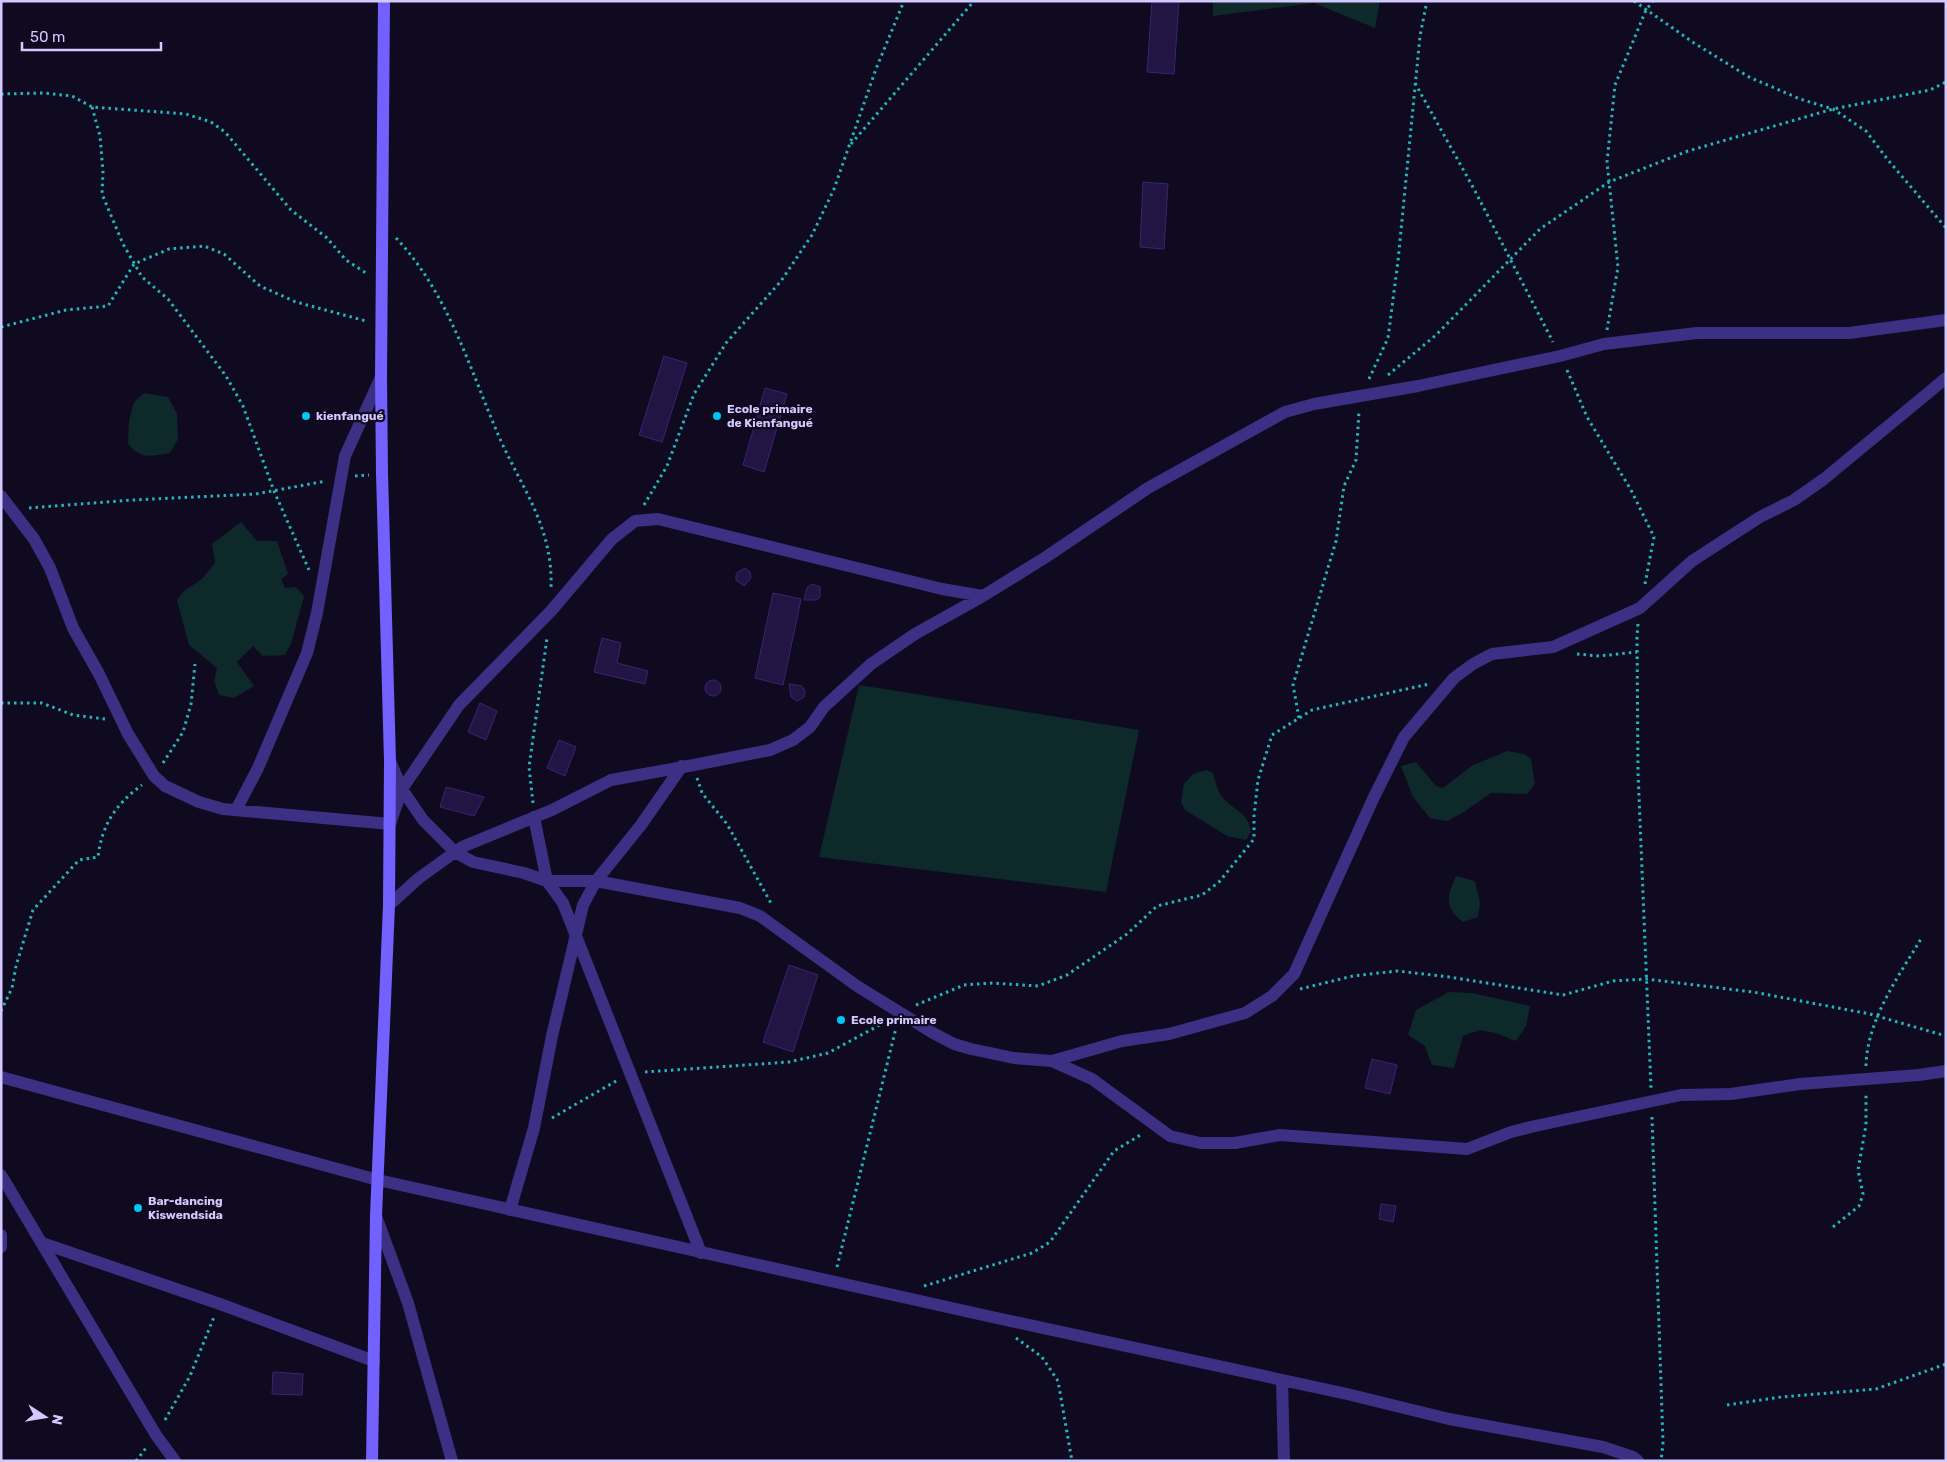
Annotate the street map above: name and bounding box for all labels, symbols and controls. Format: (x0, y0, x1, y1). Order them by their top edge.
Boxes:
scale bar (22, 20, 161, 52)
text: 50 m (30, 28, 65, 46)
place label: Ecole primaire de Kienfangué (727, 402, 813, 430)
place label: kienfangué (316, 409, 384, 423)
marker: kienfangué (300, 410, 312, 422)
marker: Ecole primaire de Kienfangué (711, 410, 723, 422)
place label: Ecole primaire (851, 1013, 937, 1027)
marker: Ecole primaire (835, 1014, 847, 1026)
place label: Bar-dancing Kiswendsida (148, 1194, 223, 1222)
marker: Bar-dancing Kiswendsida (132, 1202, 144, 1214)
north arrow (20, 1392, 70, 1442)
text: N (48, 1413, 67, 1426)

